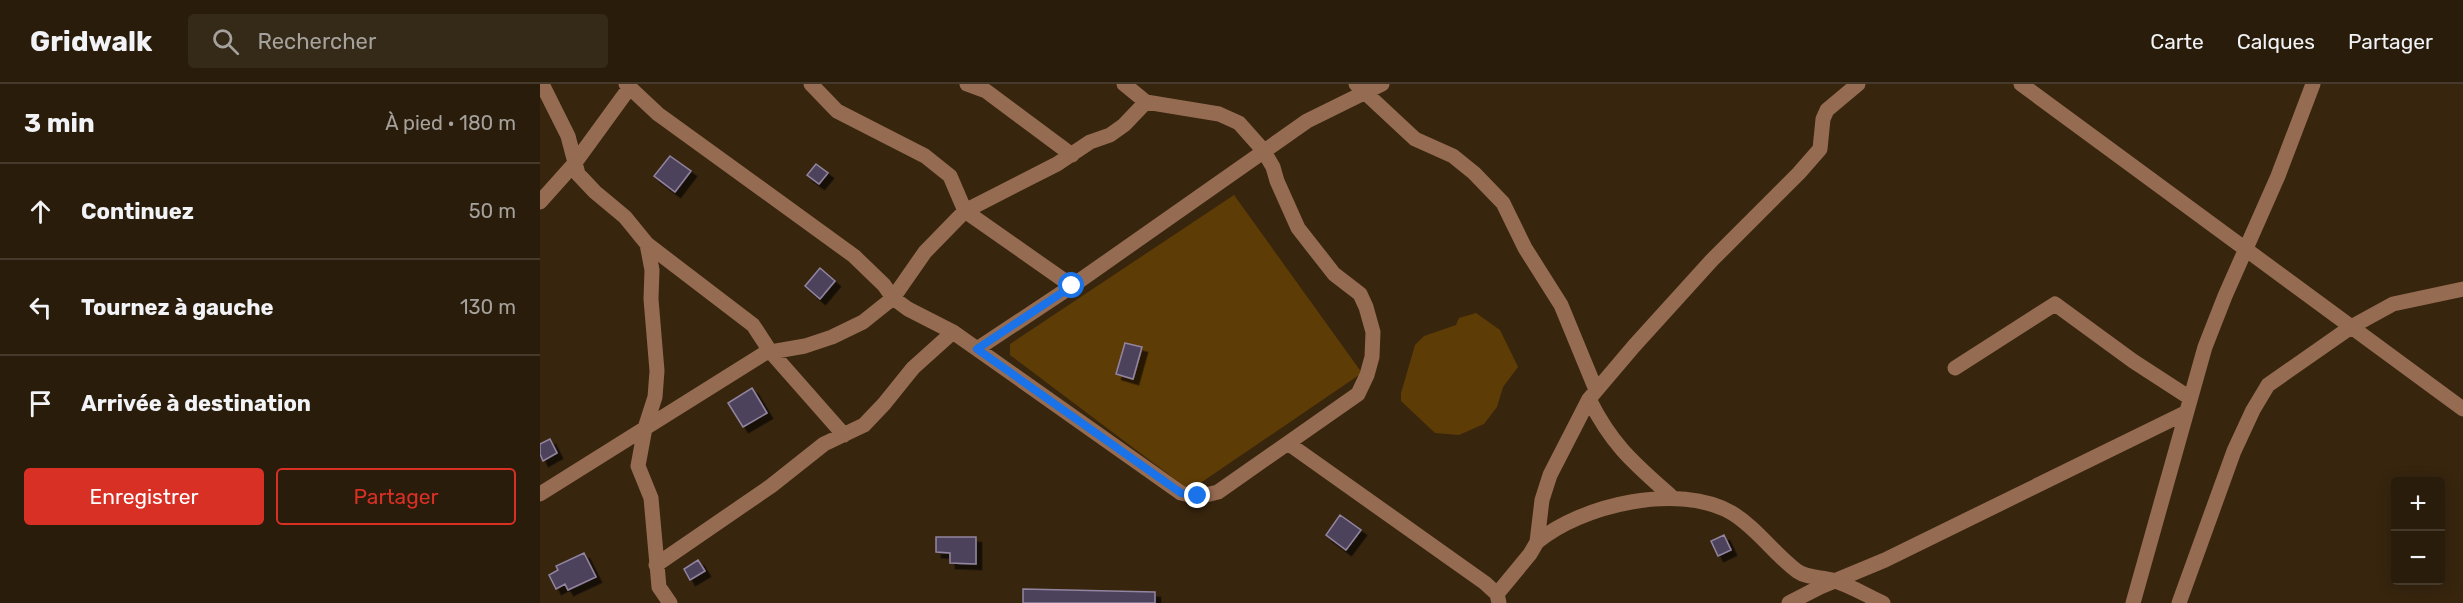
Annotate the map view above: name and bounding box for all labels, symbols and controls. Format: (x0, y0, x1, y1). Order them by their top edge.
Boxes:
search box (188, 14, 608, 68)
text: Gridwalk (30, 25, 152, 58)
icon: search (209, 25, 242, 58)
text: Rechercher (257, 28, 376, 55)
text: Carte (2150, 29, 2204, 54)
text: Calques (2237, 29, 2315, 54)
text: Partager (2348, 29, 2433, 54)
text: 3 min (24, 108, 95, 139)
text: À pied · 180 m (385, 111, 516, 135)
icon: ahead (24, 195, 57, 228)
text: Continuez (81, 198, 194, 225)
text: 50 m (469, 199, 516, 223)
route start (1058, 272, 1084, 298)
icon: left (24, 291, 57, 324)
text: Tournez à gauche (81, 294, 274, 321)
text: 130 m (460, 295, 516, 319)
icon: arrive (24, 387, 57, 420)
text: Arrivée à destination (81, 390, 311, 417)
button: Enregistrer (24, 468, 264, 525)
button: Partager (276, 468, 516, 525)
map controls (2391, 477, 2445, 585)
button: + (2391, 477, 2445, 531)
route end (1184, 482, 1210, 508)
button: − (2391, 531, 2445, 585)

